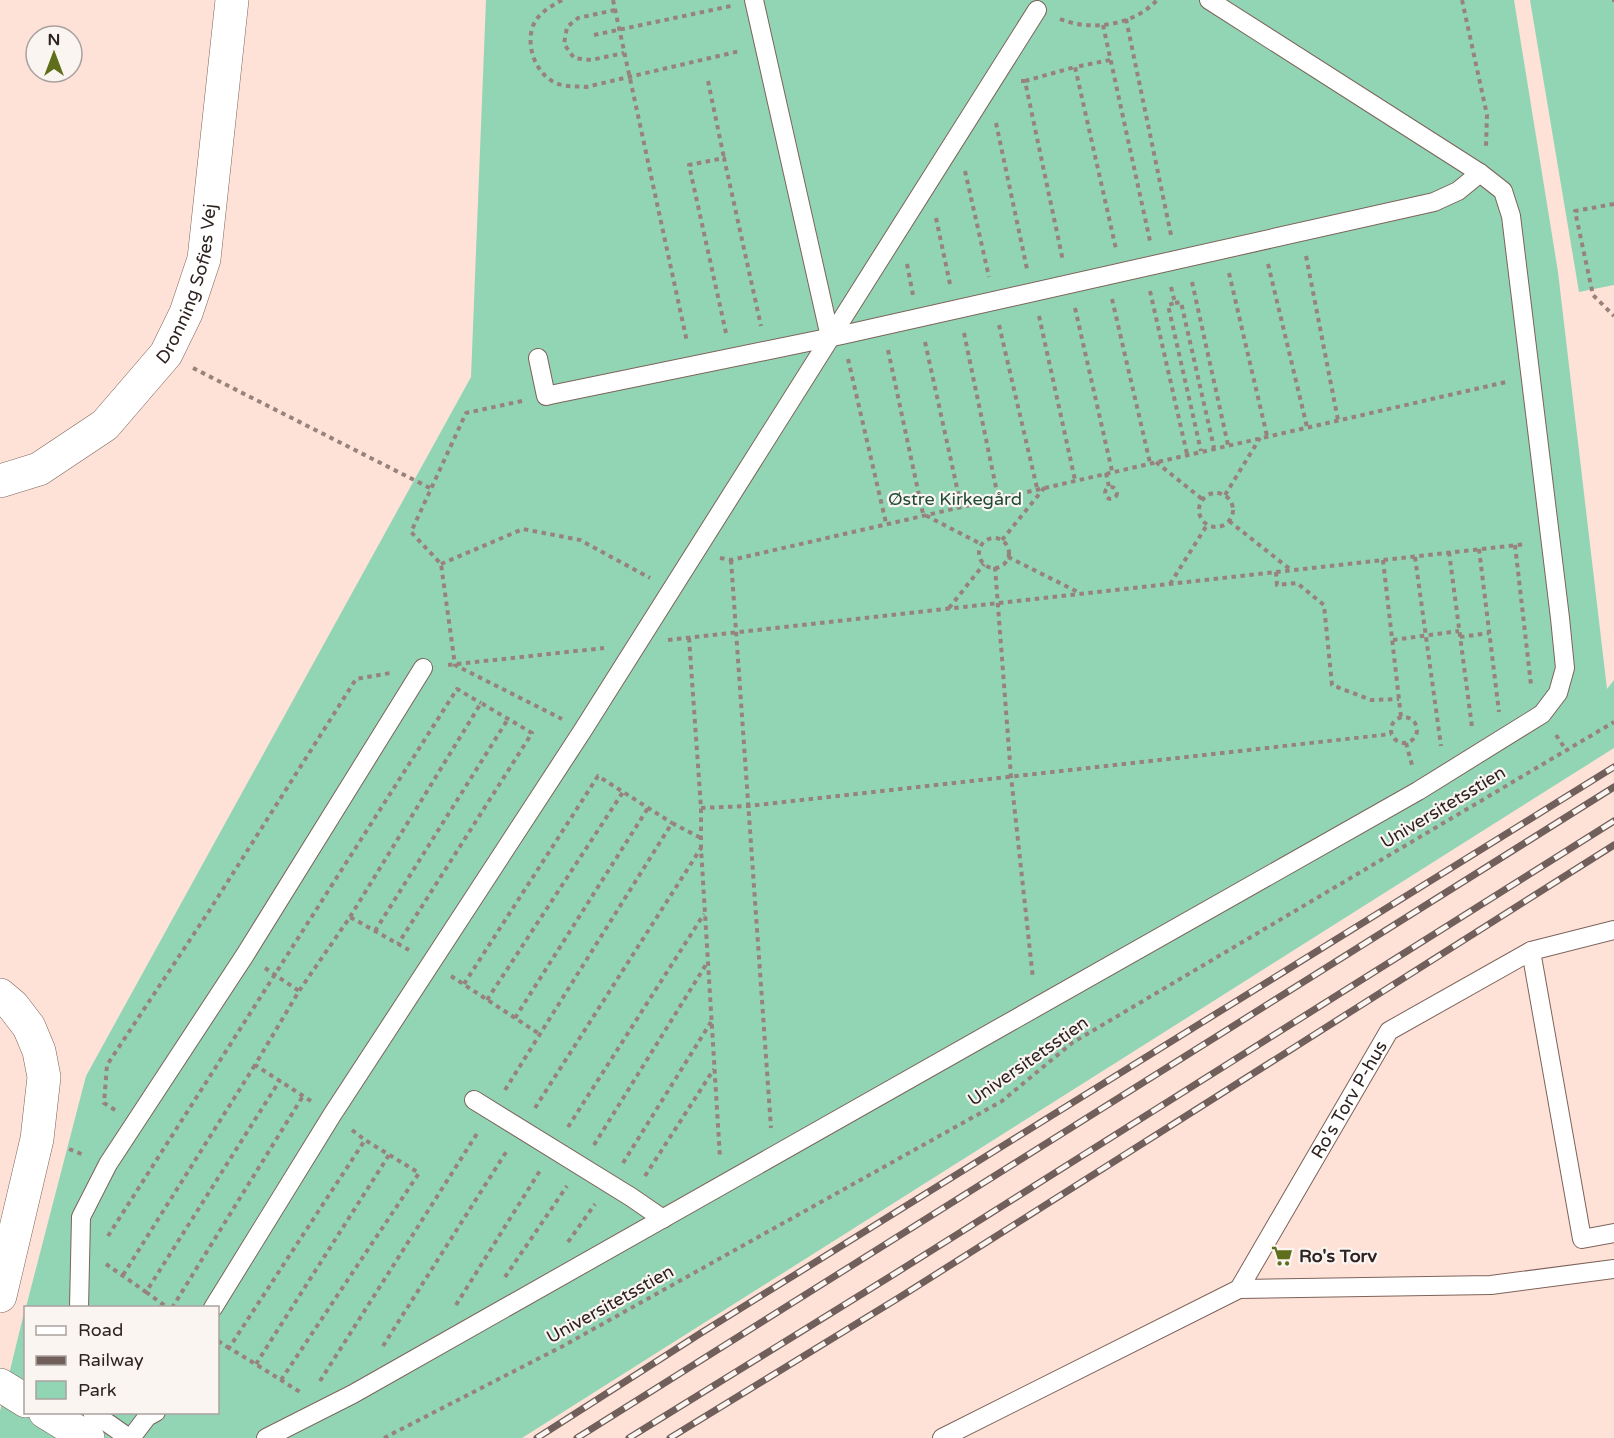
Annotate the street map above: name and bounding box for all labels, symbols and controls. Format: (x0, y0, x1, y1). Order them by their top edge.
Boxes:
north arrow (24, 24, 84, 84)
text: N (48, 30, 60, 50)
street label: Dronning Sofies Vej (151, 203, 221, 368)
park label: Østre Kirkegård (888, 488, 1022, 510)
street label: Universitetsstien (1377, 761, 1509, 853)
street label: Universitetsstien (964, 1011, 1092, 1111)
street label: Ro's Torv P-hus (1306, 1037, 1392, 1163)
supermarket icon: Ro's Torv (1270, 1244, 1294, 1268)
place label: Ro's Torv (1299, 1245, 1377, 1267)
street label: Universitetsstien (543, 1260, 677, 1348)
legend (24, 1306, 219, 1414)
text: Road (78, 1319, 123, 1341)
text: Railway (78, 1349, 144, 1371)
text: Park (78, 1379, 117, 1401)

